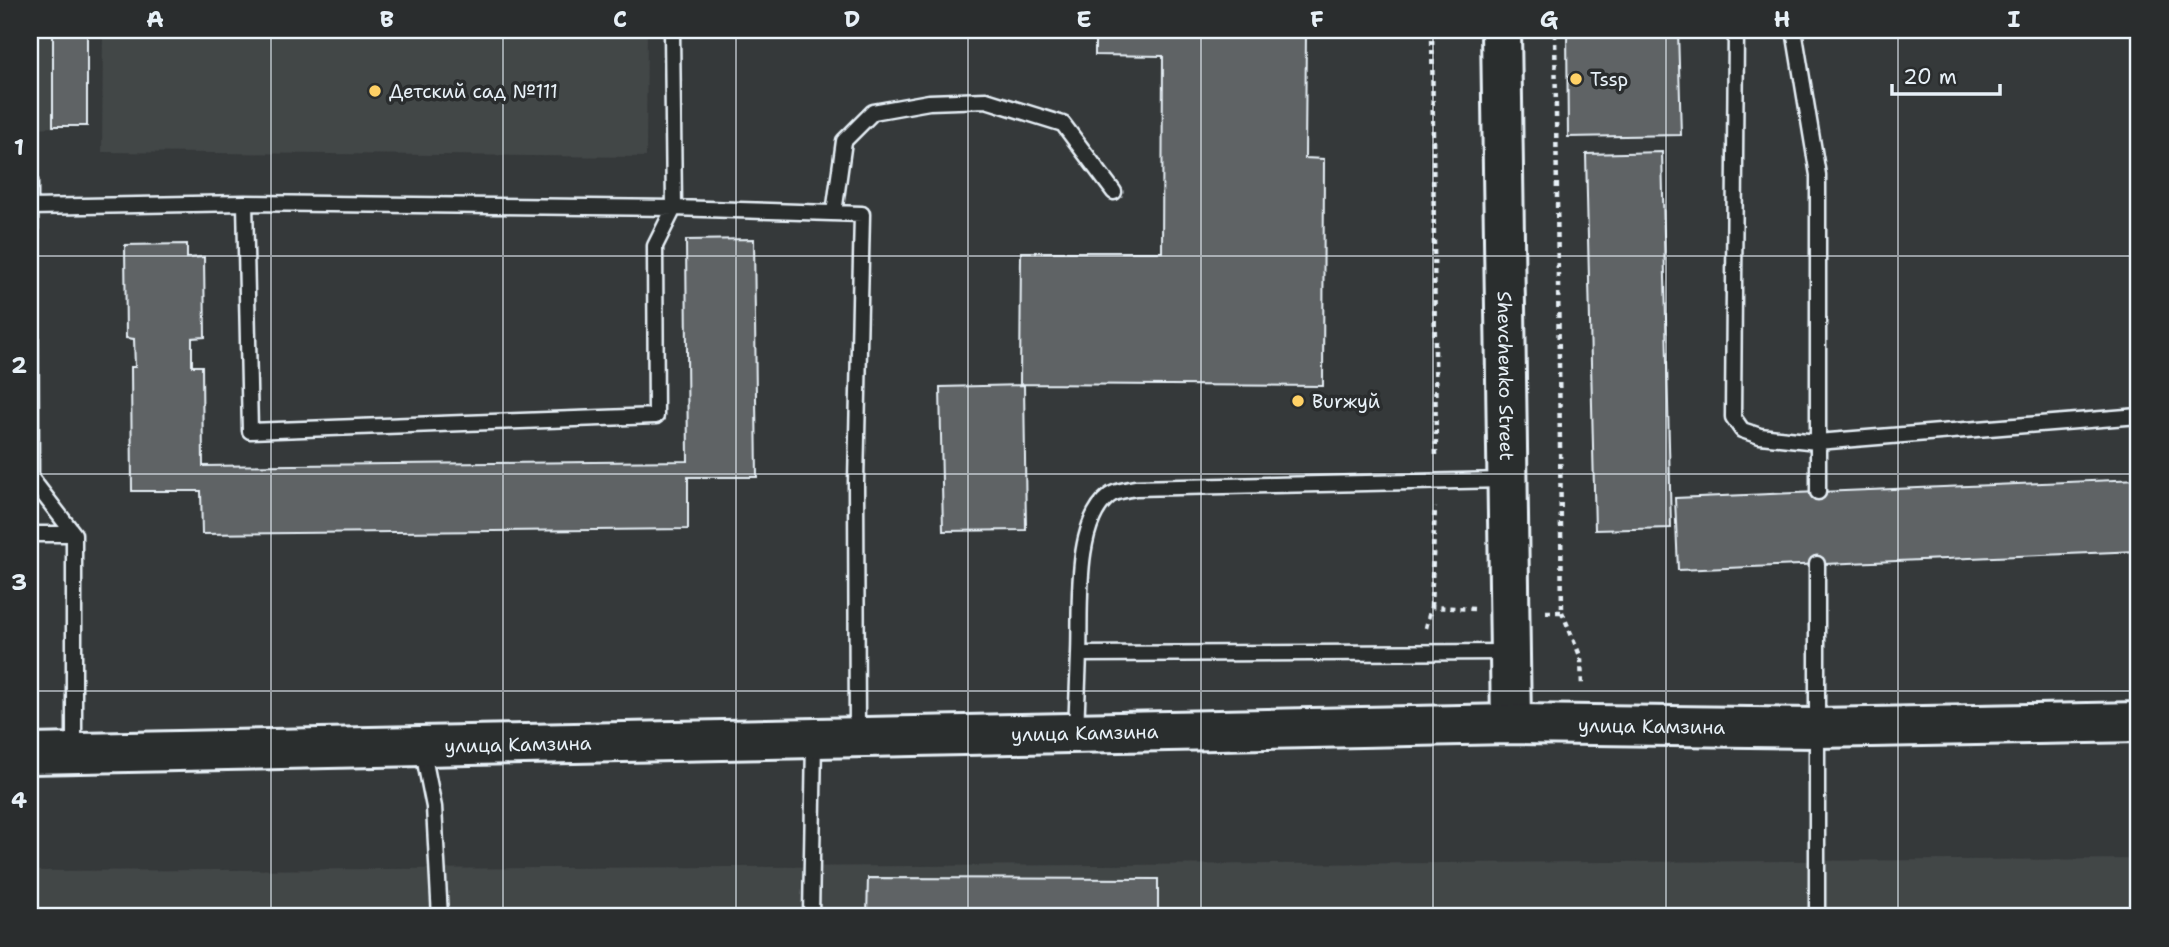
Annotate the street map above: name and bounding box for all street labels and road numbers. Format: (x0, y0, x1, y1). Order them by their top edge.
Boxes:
street label: Shevchenko Street (1492, 291, 1519, 461)
street label: улица Камзина (1578, 713, 1726, 740)
street label: улица Камзина (1011, 719, 1159, 747)
street label: улица Камзина (444, 731, 592, 759)

